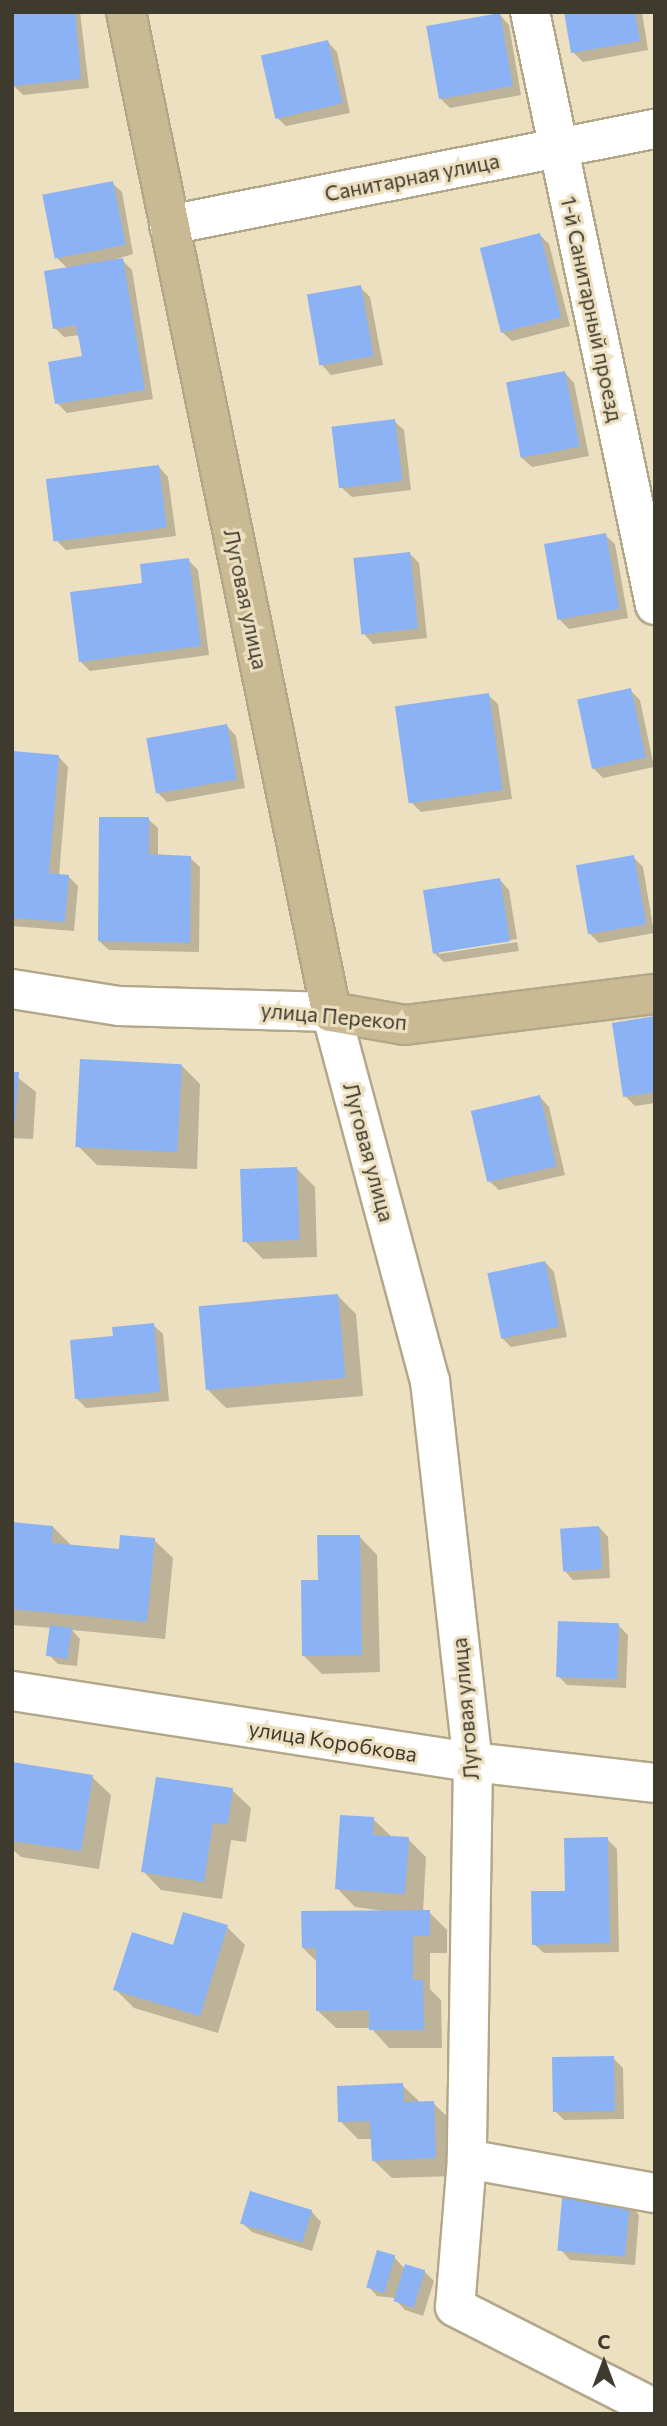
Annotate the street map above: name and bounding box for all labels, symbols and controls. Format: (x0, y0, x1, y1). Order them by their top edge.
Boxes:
street label: Санитарная улица (322, 148, 502, 206)
street label: 1-й Санитарный проезд (556, 194, 628, 424)
street label: Луговая улица (219, 527, 273, 671)
street label: улица Перекоп (260, 997, 408, 1035)
street label: Луговая улица (338, 1080, 400, 1224)
street label: Луговая улица (446, 1637, 484, 1781)
street label: улица Коробкова (247, 1715, 419, 1767)
north arrow (569, 2328, 639, 2398)
text: С (598, 2330, 611, 2353)

